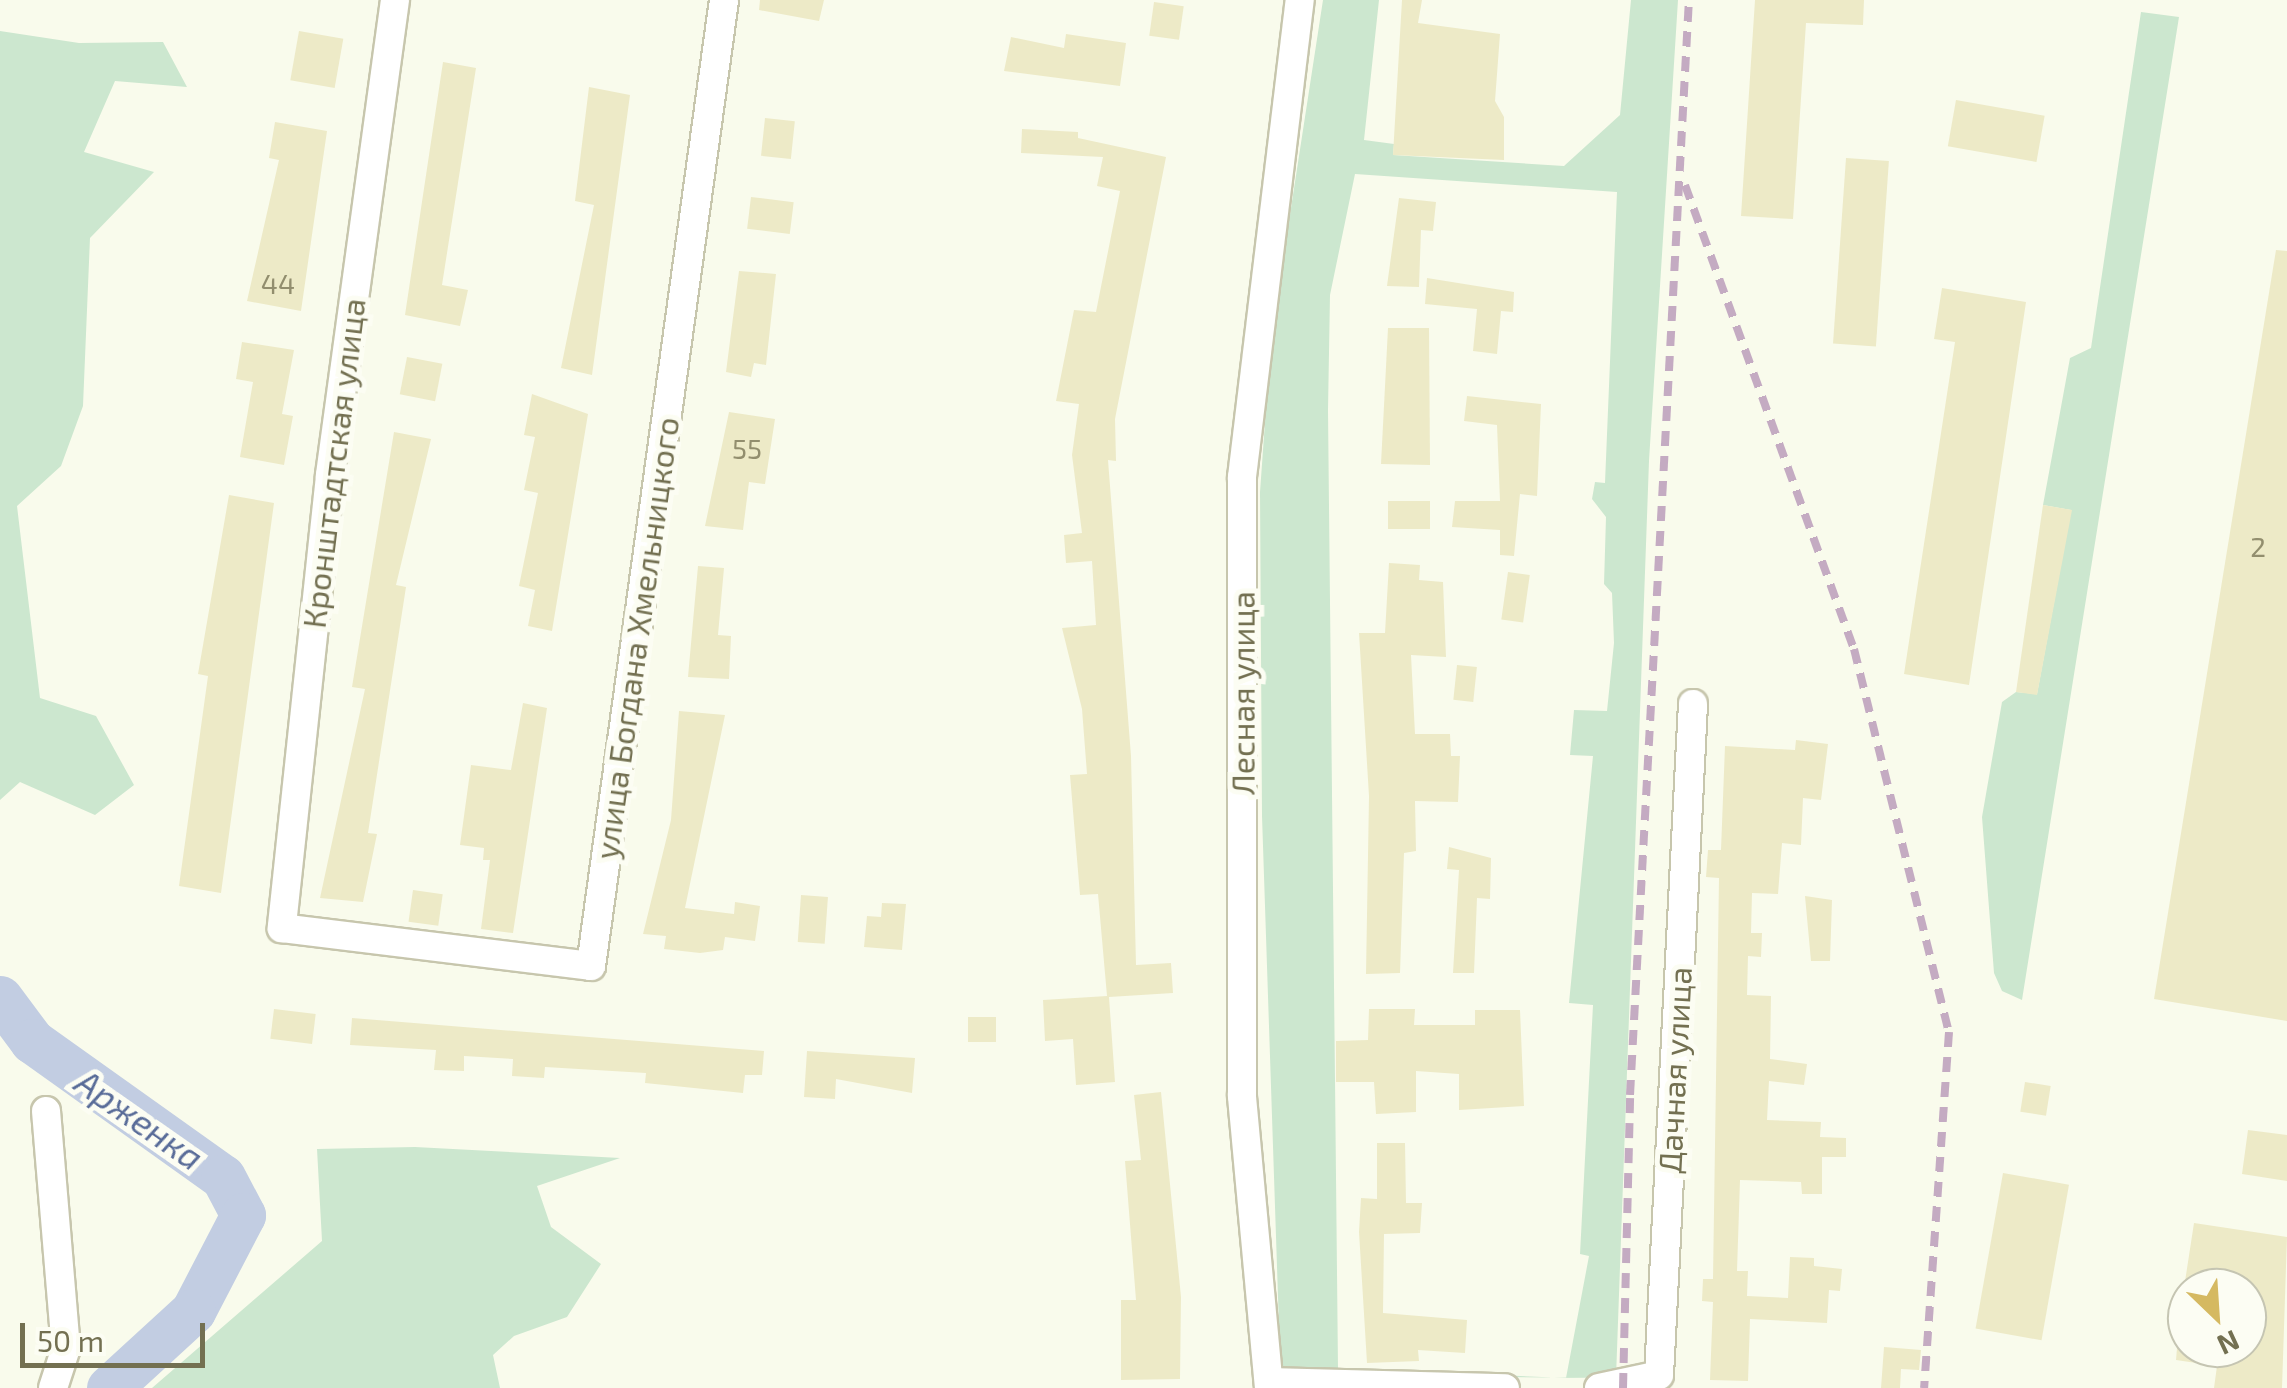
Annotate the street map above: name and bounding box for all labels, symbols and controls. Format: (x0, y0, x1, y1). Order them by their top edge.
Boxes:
house number: 44 (261, 266, 295, 300)
street label: Кронштадтская улица (294, 296, 372, 630)
street label: улица Богдана Хмельницкого (586, 415, 686, 861)
house number: 55 (732, 431, 762, 465)
house number: 2 (2250, 529, 2266, 563)
street label: Лесная улица (1223, 591, 1261, 795)
street label: Дачная улица (1649, 966, 1699, 1174)
water label: Арженка (68, 1060, 212, 1178)
north arrow (2167, 1268, 2267, 1368)
scale bar (25, 1303, 210, 1365)
text: 50 m (37, 1322, 104, 1358)
text: N (2212, 1324, 2245, 1363)

